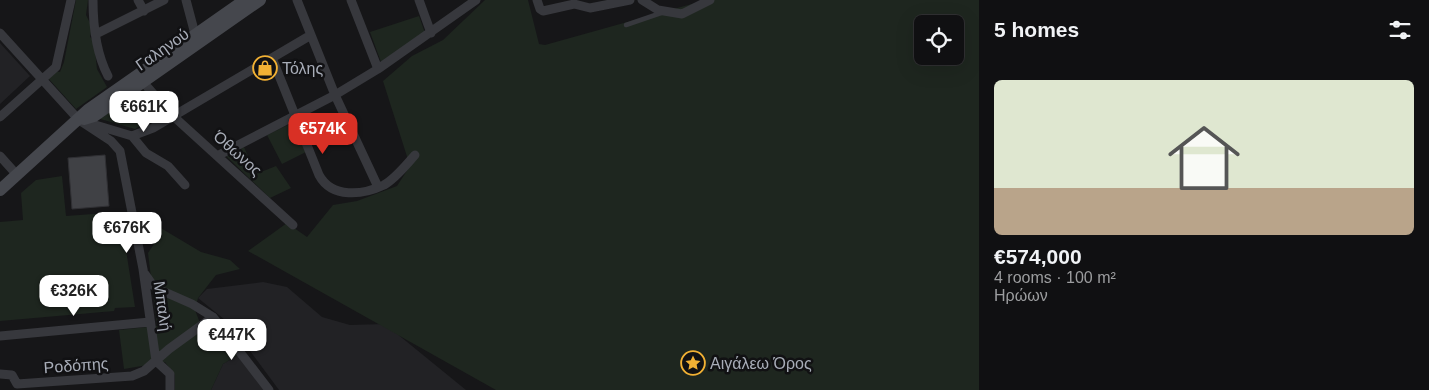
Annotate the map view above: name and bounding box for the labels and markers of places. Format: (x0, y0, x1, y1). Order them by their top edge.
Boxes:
shop icon: Τόλης (252, 55, 278, 81)
place label: Τόλης (282, 60, 324, 77)
pin: €661K (109, 90, 179, 133)
pin: €574K (288, 112, 358, 155)
pin: €676K (92, 212, 162, 254)
pin: €326K (39, 274, 109, 317)
pin: €447K (197, 318, 267, 361)
place icon: Αιγάλεω Όρος (680, 350, 706, 376)
place label: Αιγάλεω Όρος (710, 355, 812, 372)

